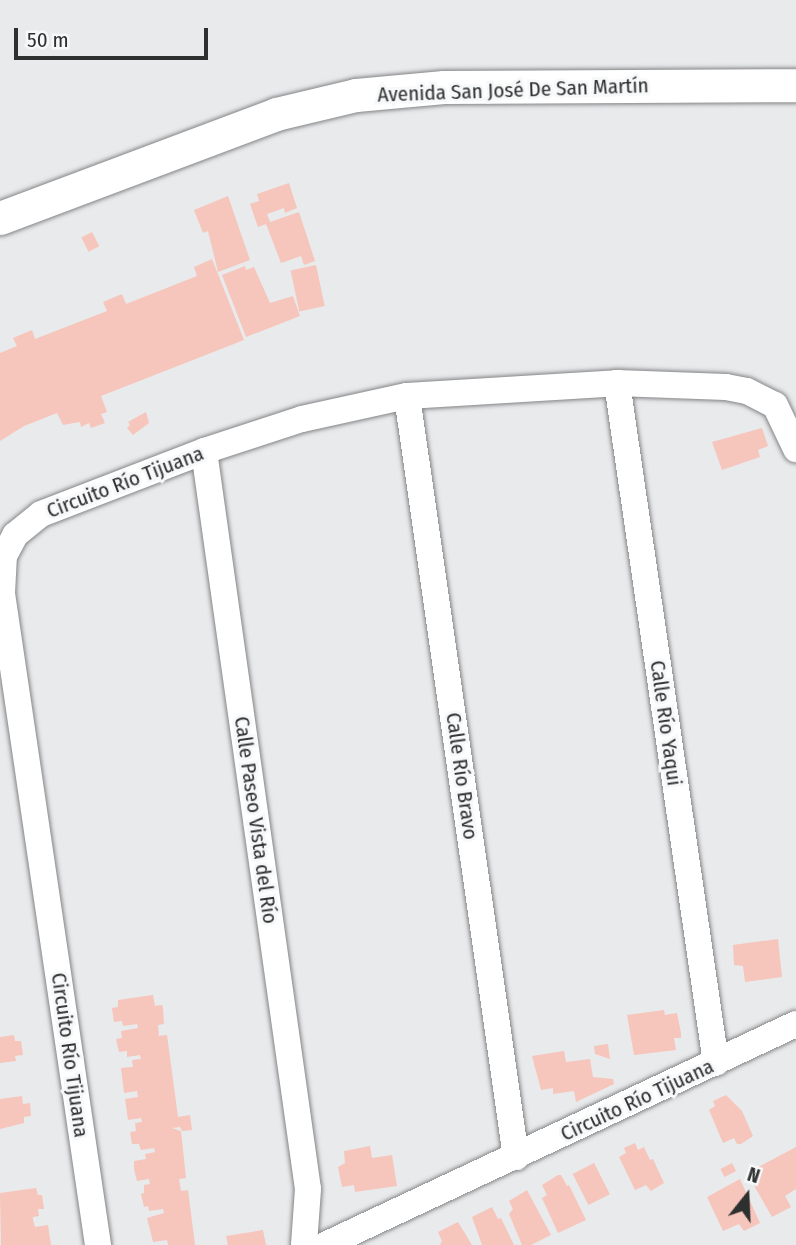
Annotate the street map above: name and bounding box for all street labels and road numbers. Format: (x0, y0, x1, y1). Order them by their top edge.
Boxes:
street label: Avenida San José De San Martín (377, 73, 649, 107)
street label: Circuito Río Tijuana (43, 440, 207, 524)
street label: Calle Río Yaqui (645, 659, 687, 787)
street label: Calle Río Bravo (441, 711, 483, 841)
street label: Calle Paseo Vista del Río (229, 715, 283, 925)
street label: Circuito Río Tijuana (46, 971, 94, 1139)
street label: Circuito Río Tijuana (556, 1054, 718, 1146)

